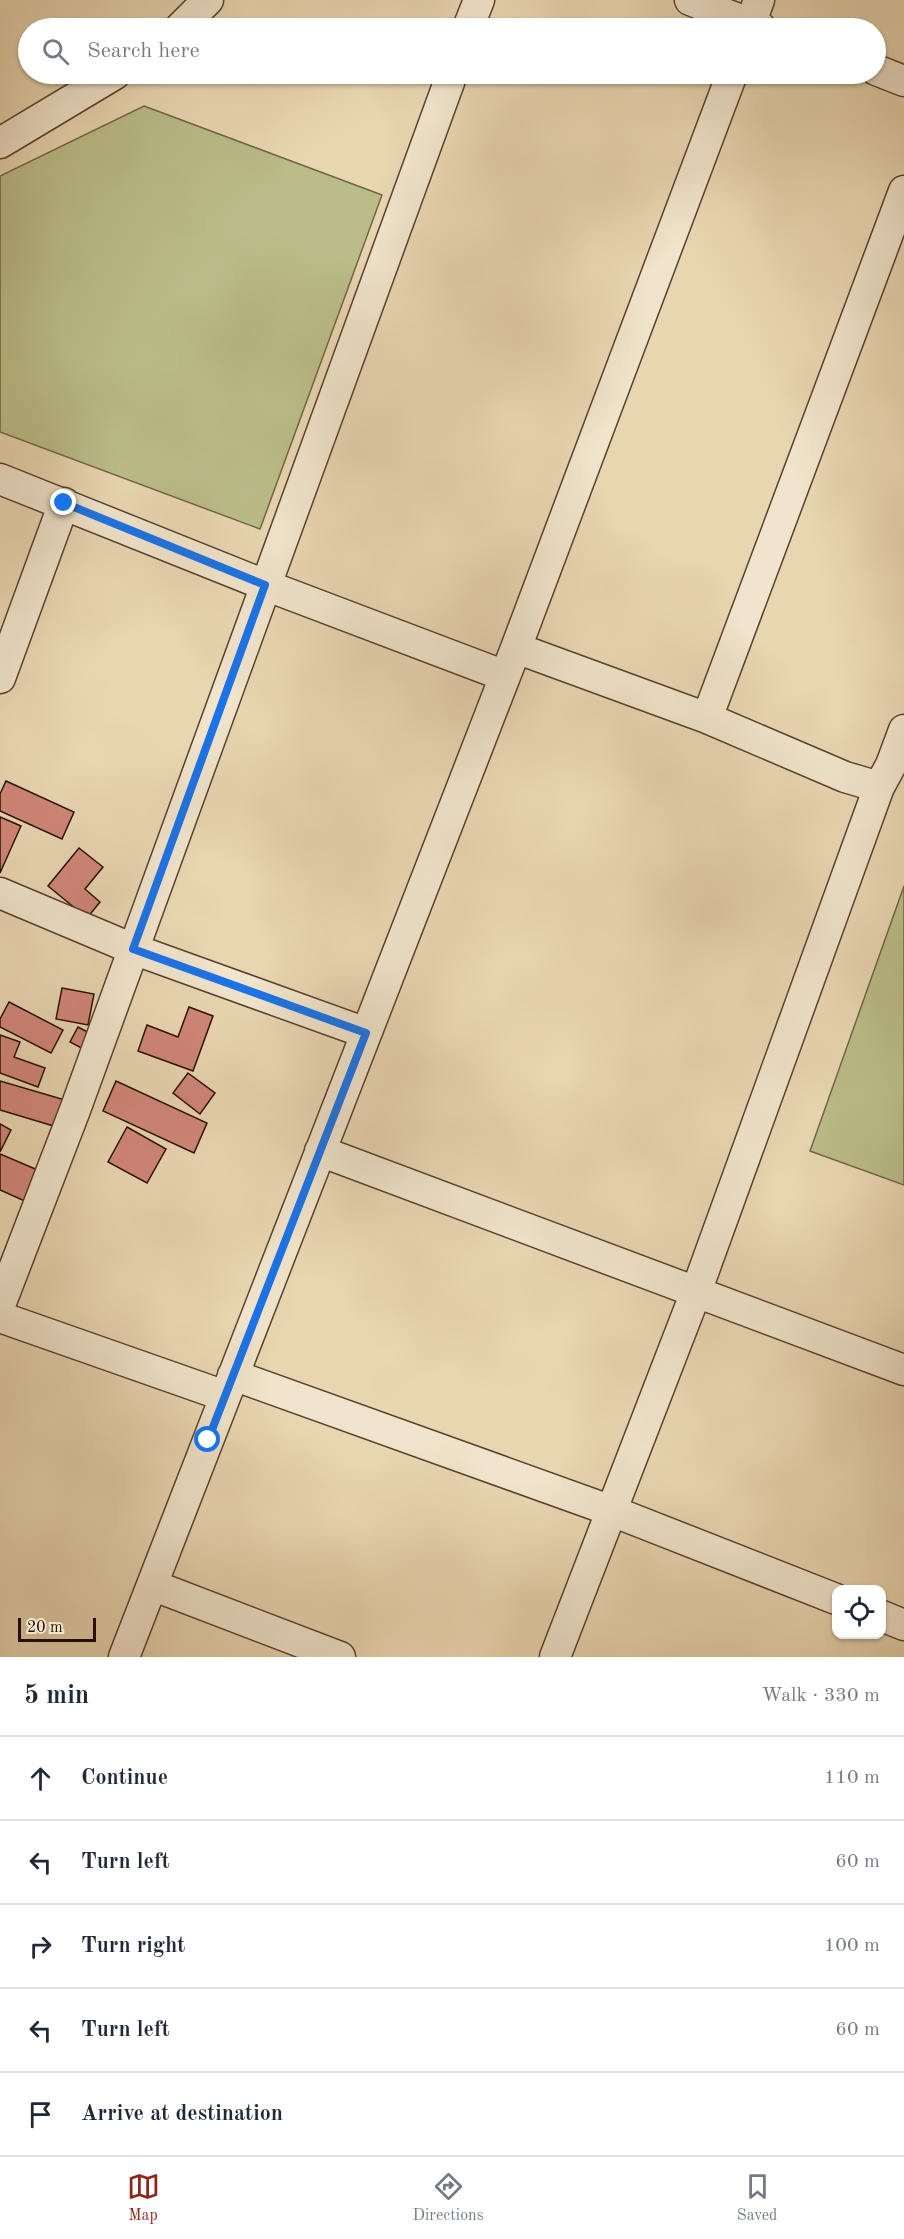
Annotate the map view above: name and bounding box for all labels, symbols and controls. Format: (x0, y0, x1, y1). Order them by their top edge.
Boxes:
search box (18, 18, 886, 84)
icon: search (39, 35, 72, 68)
text: Search here (87, 40, 200, 62)
route end (50, 489, 76, 515)
route start (194, 1426, 220, 1452)
map controls (832, 1585, 886, 1639)
button: locate (832, 1585, 886, 1639)
scale bar (18, 1615, 96, 1642)
text: 20 m (27, 1620, 63, 1636)
text: 5 min (24, 1683, 89, 1709)
text: Walk · 330 m (761, 1686, 880, 1706)
icon: ahead (24, 1762, 57, 1795)
text: Continue (81, 1767, 168, 1789)
text: 110 m (824, 1768, 880, 1788)
icon: left (24, 1846, 57, 1879)
text: Turn left (81, 1851, 170, 1873)
text: 60 m (835, 1852, 880, 1872)
icon: right (24, 1930, 57, 1963)
text: Turn right (81, 1935, 185, 1957)
text: 100 m (824, 1936, 880, 1956)
icon: left (24, 2014, 57, 2047)
text: Turn left (81, 2019, 170, 2041)
text: 60 m (835, 2020, 880, 2040)
icon: arrive (24, 2098, 57, 2131)
text: Arrive at destination (81, 2103, 283, 2125)
tab: Map (127, 2170, 160, 2226)
tab: Directions (413, 2170, 484, 2226)
tab: Saved (737, 2170, 777, 2226)

